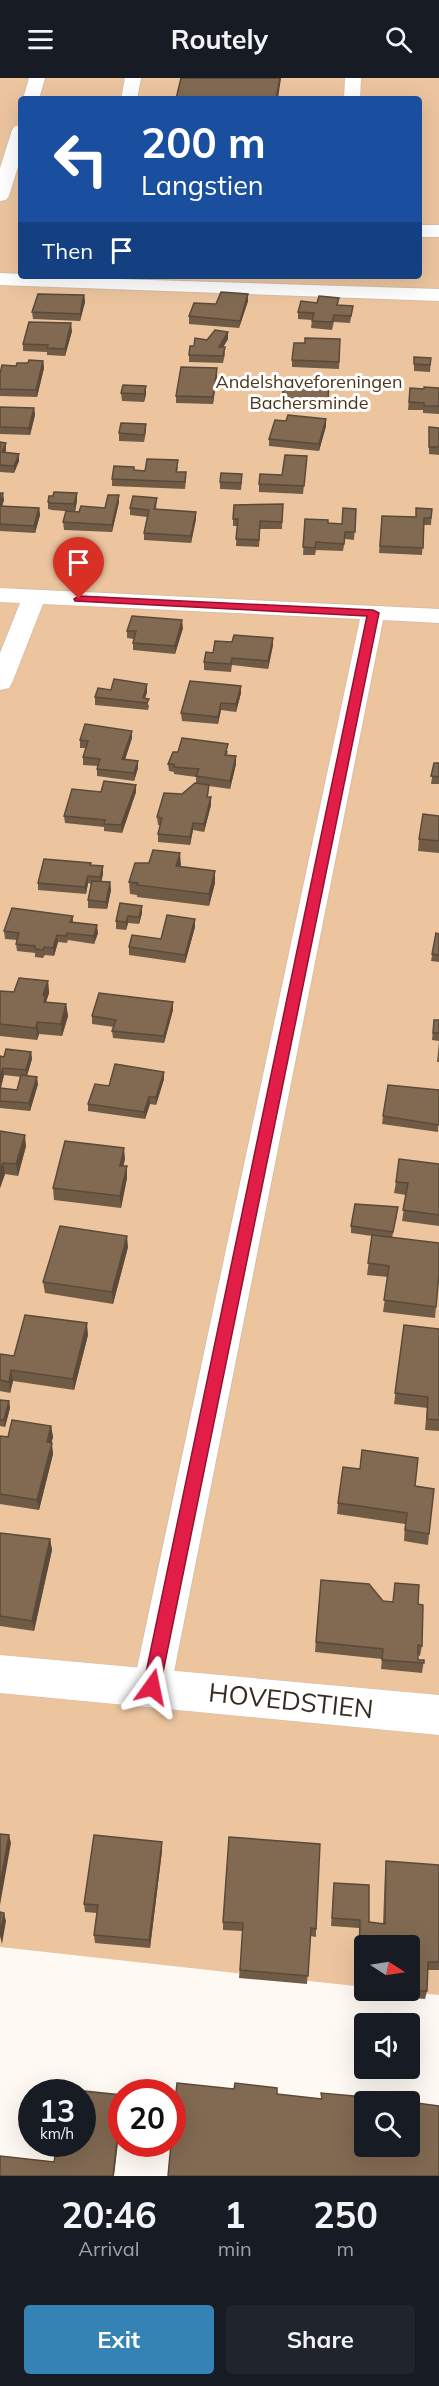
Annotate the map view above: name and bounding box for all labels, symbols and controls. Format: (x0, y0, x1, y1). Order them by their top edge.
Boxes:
text: Routely (171, 22, 268, 56)
icon: menu (24, 23, 57, 56)
icon: search (382, 23, 415, 56)
text: 200 m (141, 116, 266, 169)
icon: left (42, 120, 120, 198)
text: Langstien (141, 168, 264, 202)
icon: arrive (105, 234, 138, 267)
text: Then (42, 237, 93, 265)
park label: Andelshaveforeningen Bachersminde (216, 370, 402, 414)
pin (53, 537, 104, 599)
icon: arrive (62, 546, 95, 579)
position arrow (120, 1655, 184, 1719)
street label: HOVEDSTIEN (207, 1675, 375, 1726)
north arrow (354, 1935, 420, 2001)
map controls (354, 1935, 420, 2157)
button: sound (354, 2013, 420, 2079)
speed limit sign: 20 (108, 2079, 186, 2157)
button: search (354, 2091, 420, 2157)
text: 13 (39, 2092, 75, 2130)
text: km/h (40, 2124, 74, 2143)
text: 20:46 (61, 2192, 157, 2237)
text: 1 (224, 2192, 246, 2237)
text: 250 (313, 2192, 378, 2237)
text: Arrival (78, 2236, 139, 2261)
text: min (218, 2236, 252, 2261)
text: m (337, 2236, 354, 2261)
button: Exit (24, 2305, 214, 2374)
button: Share (226, 2305, 415, 2374)

